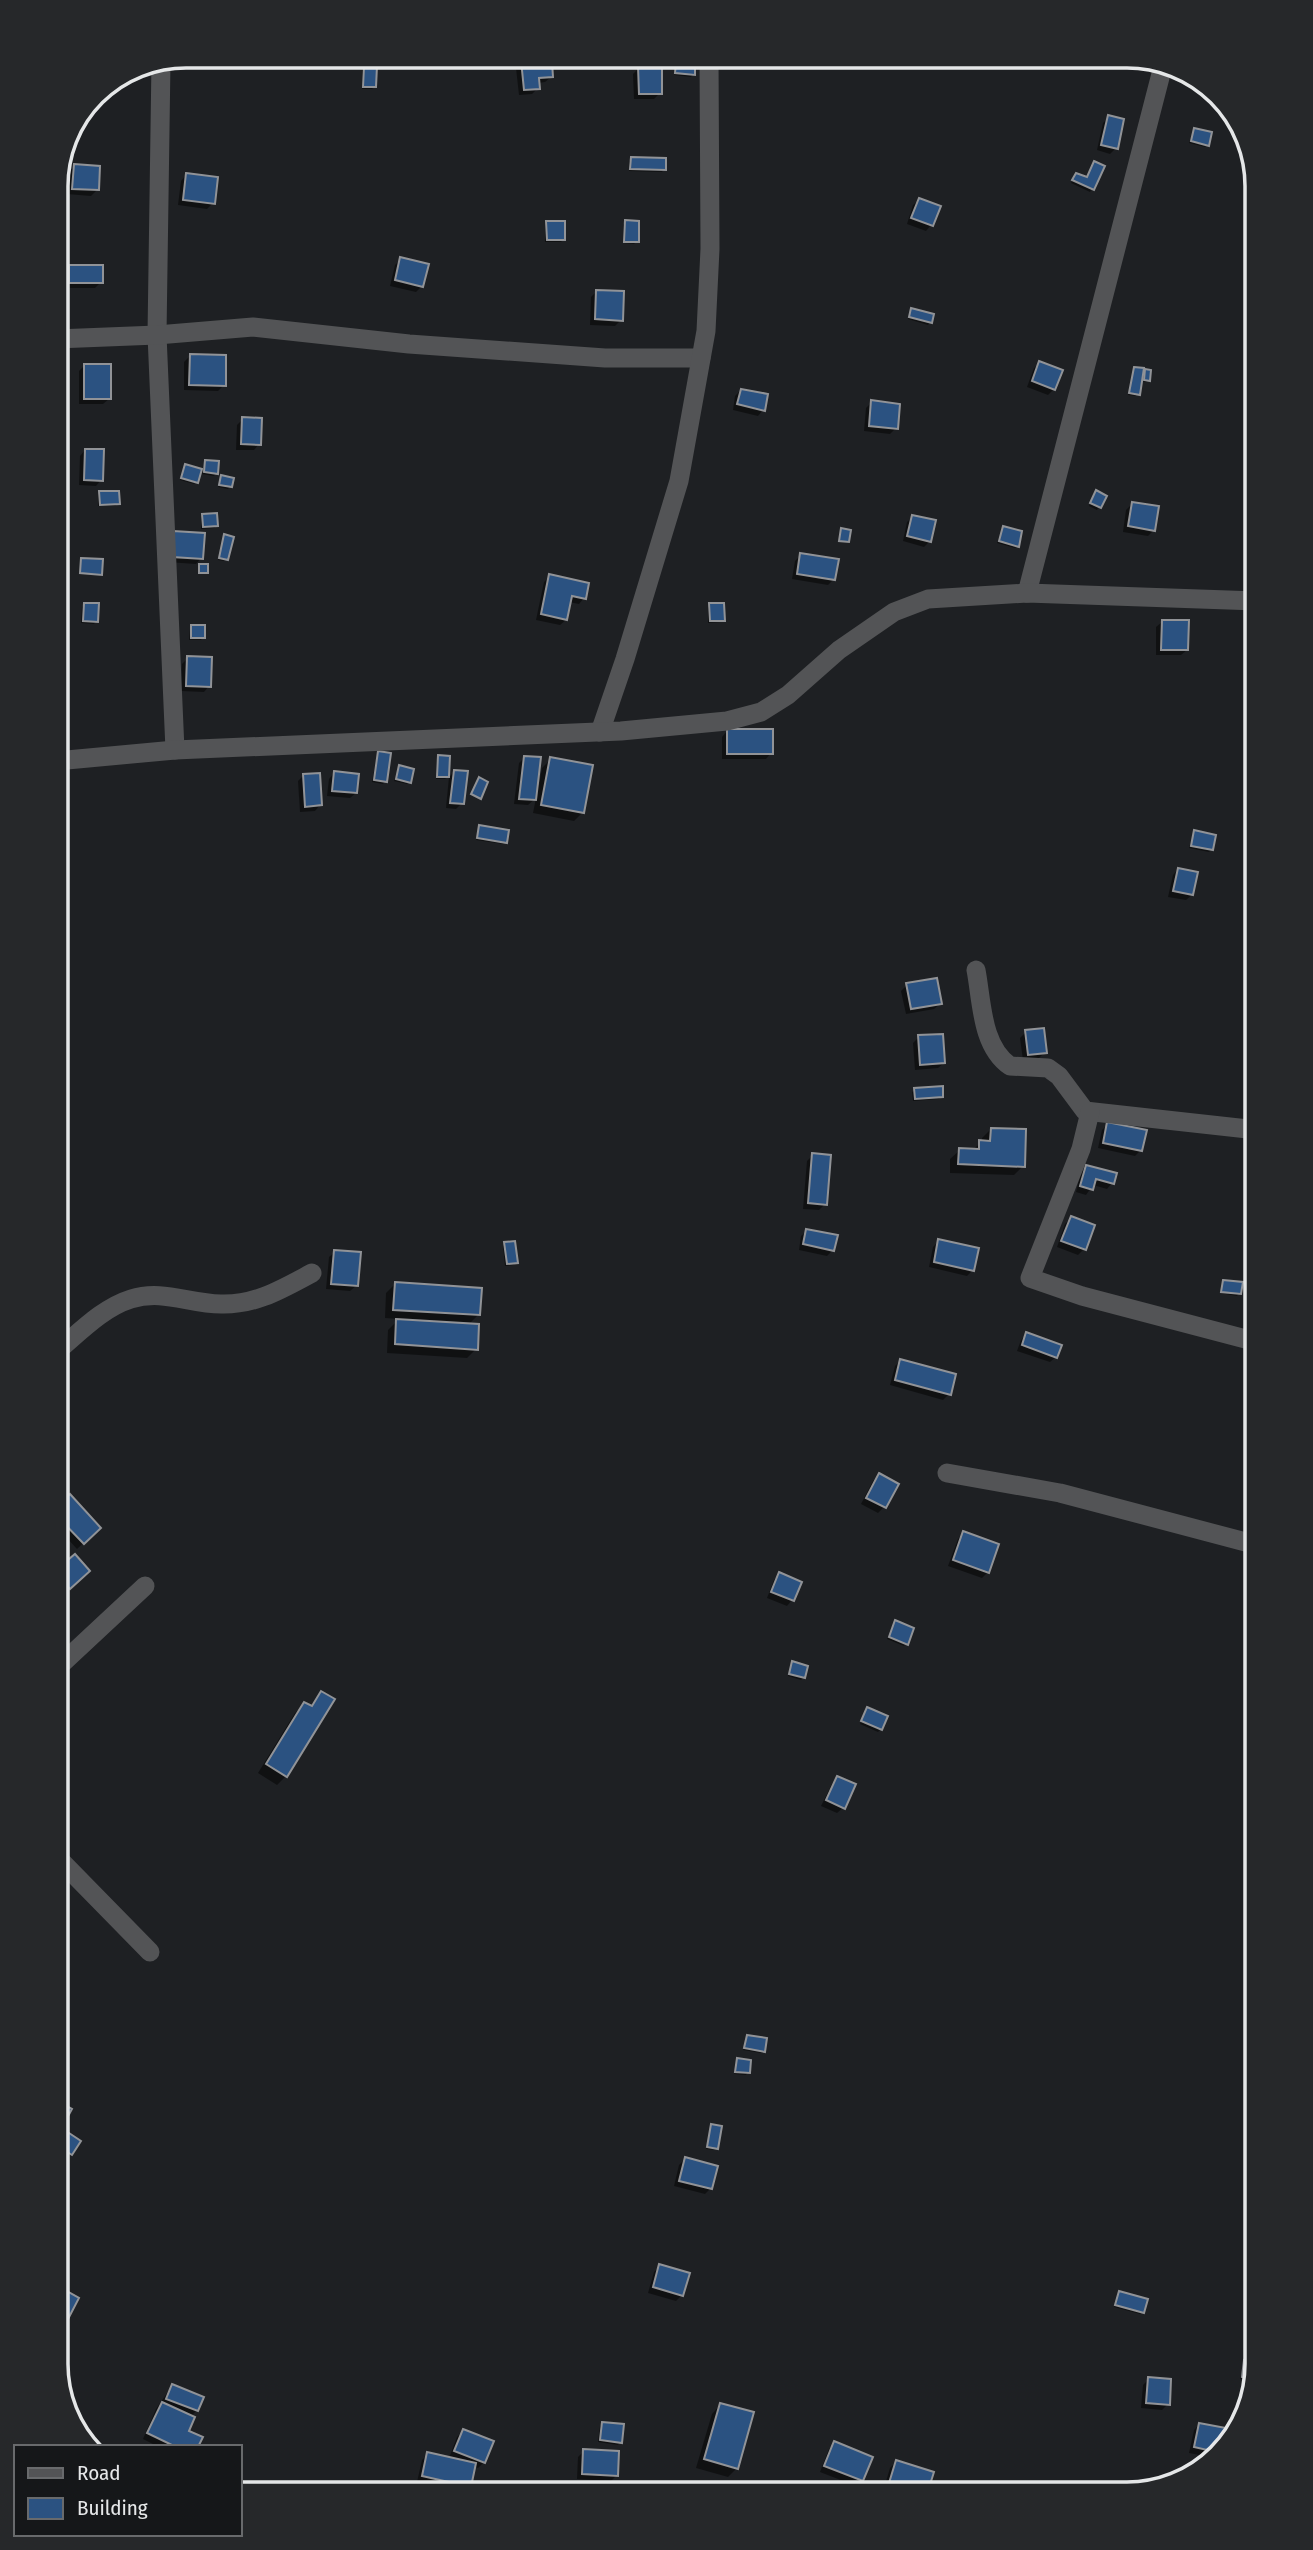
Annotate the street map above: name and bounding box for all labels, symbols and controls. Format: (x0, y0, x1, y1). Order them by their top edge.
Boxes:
legend (14, 2445, 242, 2536)
text: Road (77, 2460, 121, 2486)
text: Building (77, 2495, 148, 2521)

